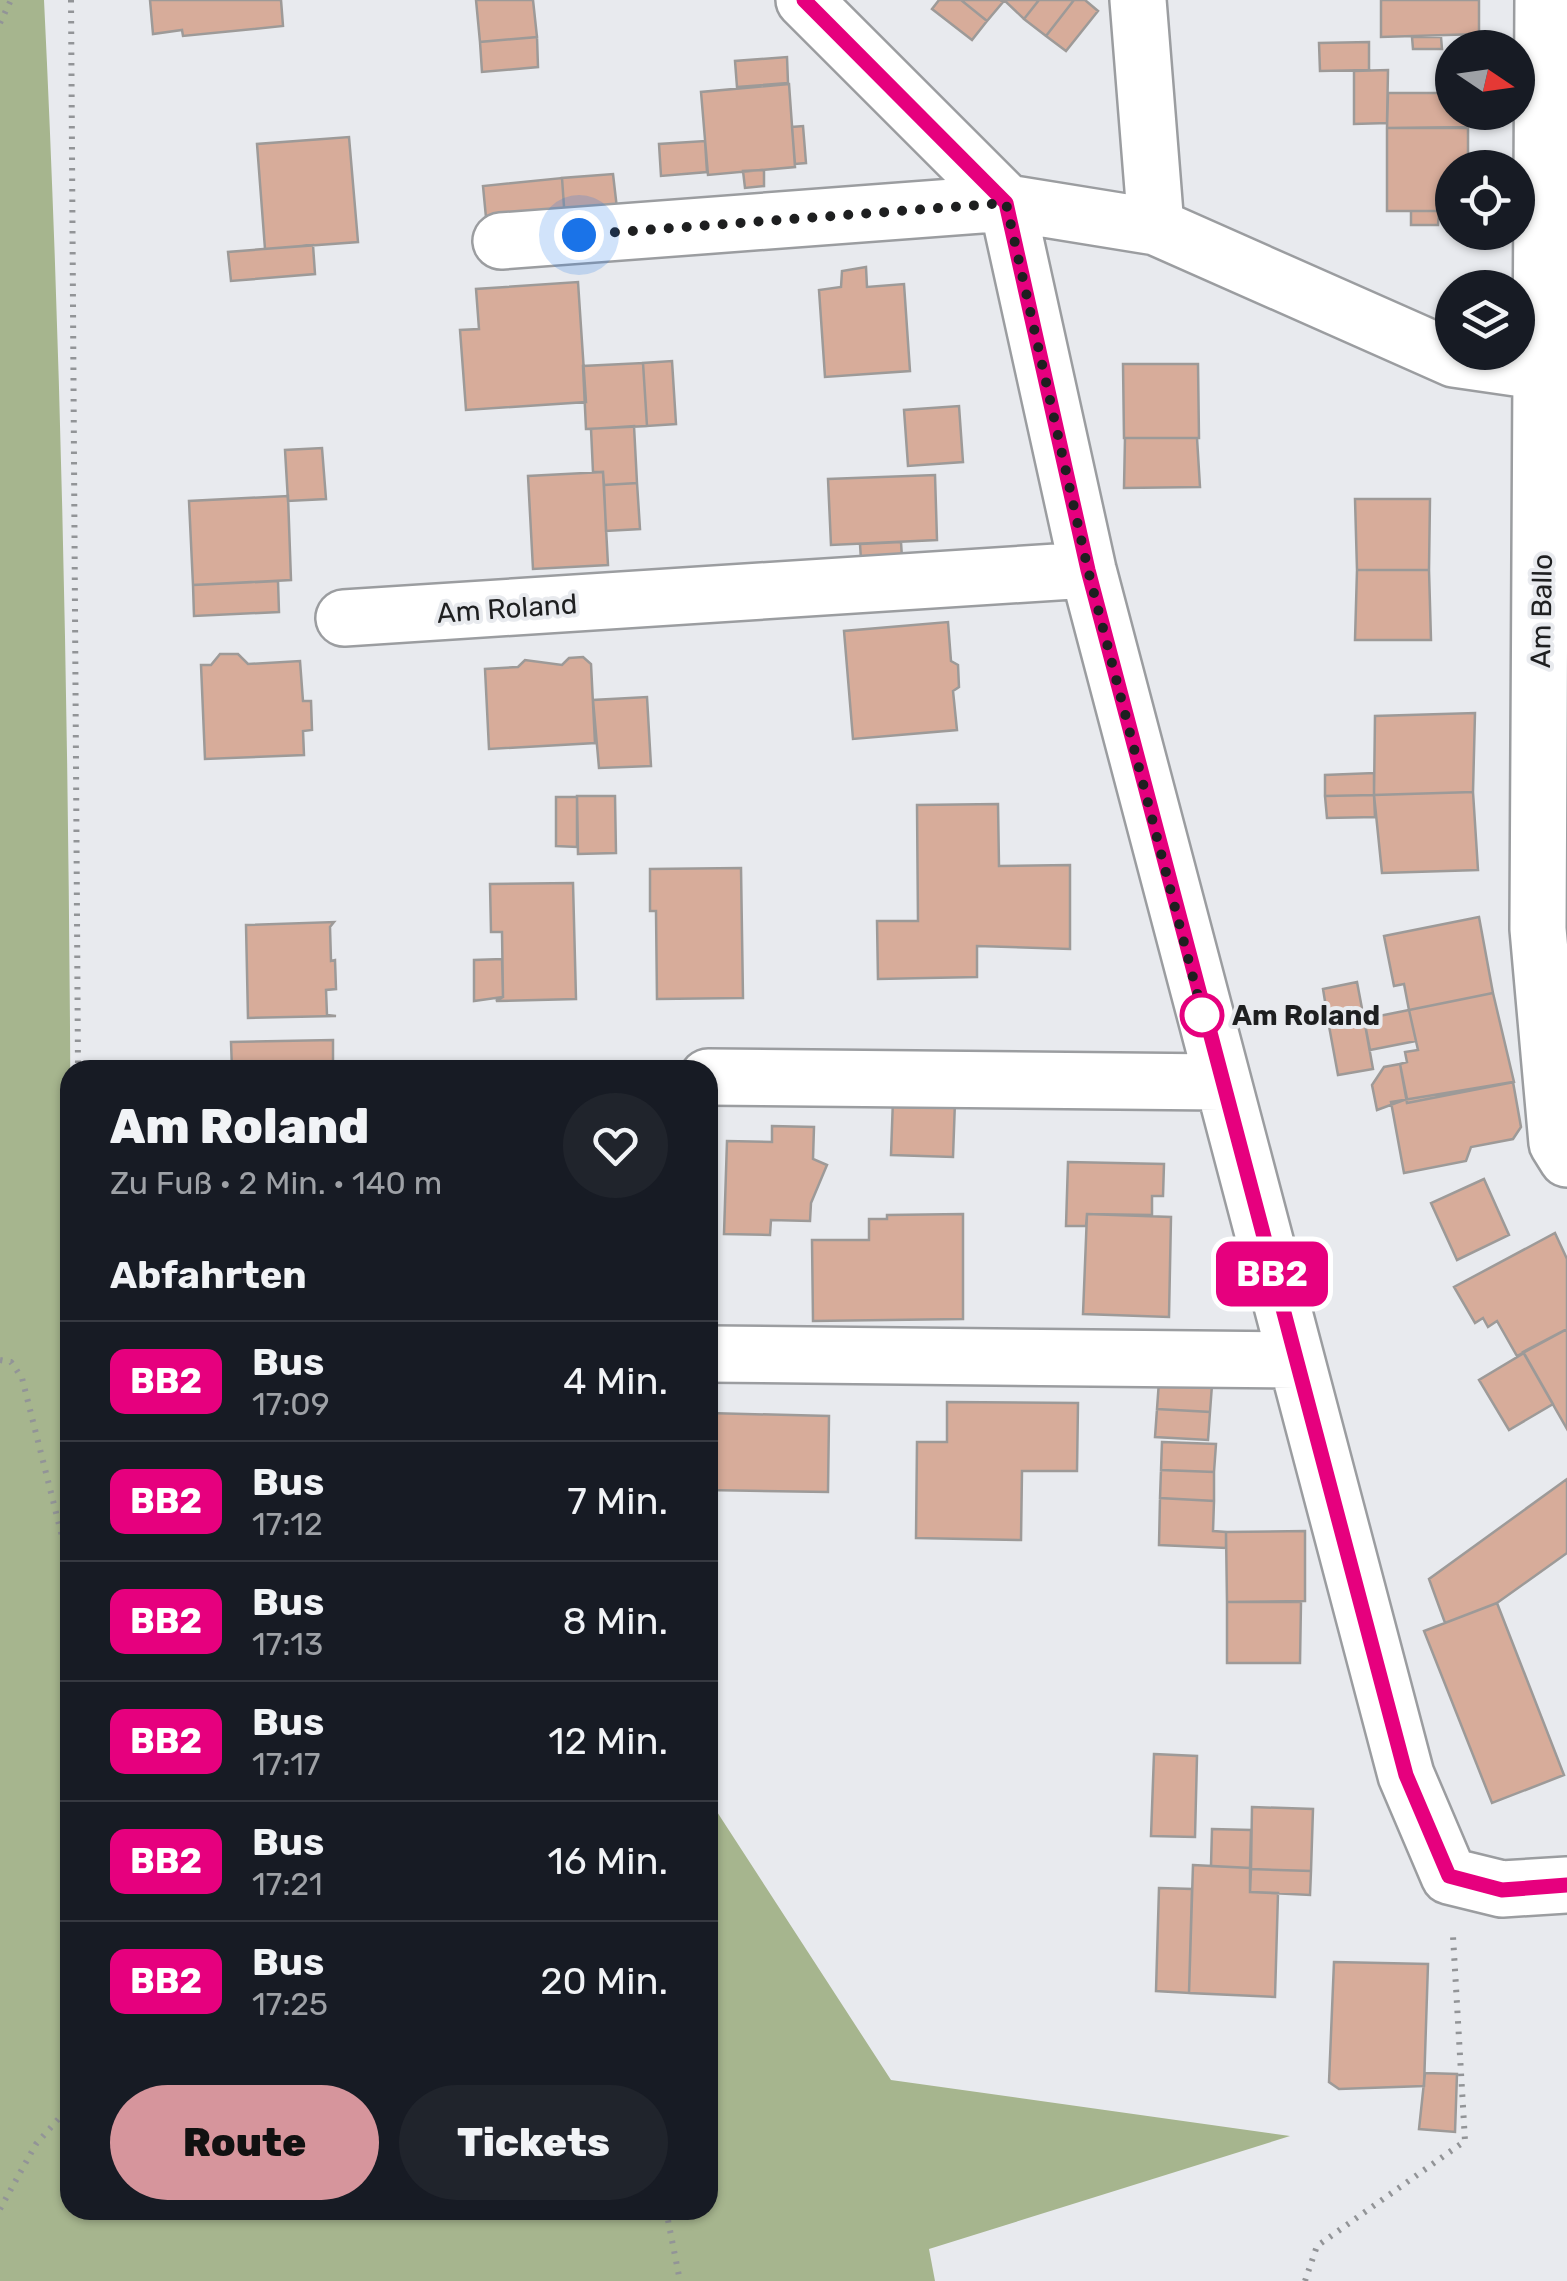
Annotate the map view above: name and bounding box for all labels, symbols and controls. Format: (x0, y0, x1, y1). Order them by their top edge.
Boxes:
north arrow (1435, 30, 1535, 130)
map controls (1435, 30, 1535, 370)
button: locate (1435, 150, 1535, 250)
your location (554, 210, 604, 260)
button: layers (1435, 270, 1535, 370)
street label: Am Ballo (1524, 554, 1559, 668)
street label: Am Roland (436, 587, 578, 630)
marker: Am Roland (1181, 994, 1223, 1036)
place label: Am Roland (1232, 999, 1380, 1032)
button: heart (563, 1093, 668, 1198)
text: Am Roland (110, 1098, 369, 1155)
text: Zu Fuß · 2 Min. · 140 m (110, 1164, 442, 1202)
line badge: BB2 (1214, 1242, 1330, 1306)
text: Abfahrten (110, 1252, 307, 1298)
text: BB2 (1236, 1253, 1308, 1295)
text: Bus (252, 1339, 324, 1385)
text: 4 Min. (563, 1358, 668, 1404)
text: BB2 (130, 1360, 202, 1402)
text: 17:09 (252, 1385, 330, 1423)
text: Bus (252, 1459, 324, 1505)
text: 7 Min. (567, 1478, 668, 1524)
text: BB2 (130, 1480, 202, 1522)
text: 17:12 (252, 1505, 323, 1543)
text: Bus (252, 1579, 324, 1625)
text: 8 Min. (563, 1598, 668, 1644)
text: BB2 (130, 1600, 202, 1642)
text: 17:13 (252, 1625, 323, 1663)
text: Bus (252, 1699, 324, 1745)
text: 12 Min. (548, 1718, 668, 1764)
text: BB2 (130, 1720, 202, 1762)
text: 17:17 (252, 1745, 320, 1783)
text: Bus (252, 1819, 324, 1865)
text: 16 Min. (548, 1838, 668, 1884)
text: BB2 (130, 1840, 202, 1882)
text: 17:21 (252, 1865, 323, 1903)
text: Bus (252, 1939, 324, 1985)
text: 20 Min. (540, 1958, 668, 2004)
text: BB2 (130, 1960, 202, 2002)
text: 17:25 (252, 1985, 328, 2023)
button: Route (110, 2085, 379, 2200)
button: Tickets (399, 2085, 668, 2200)

